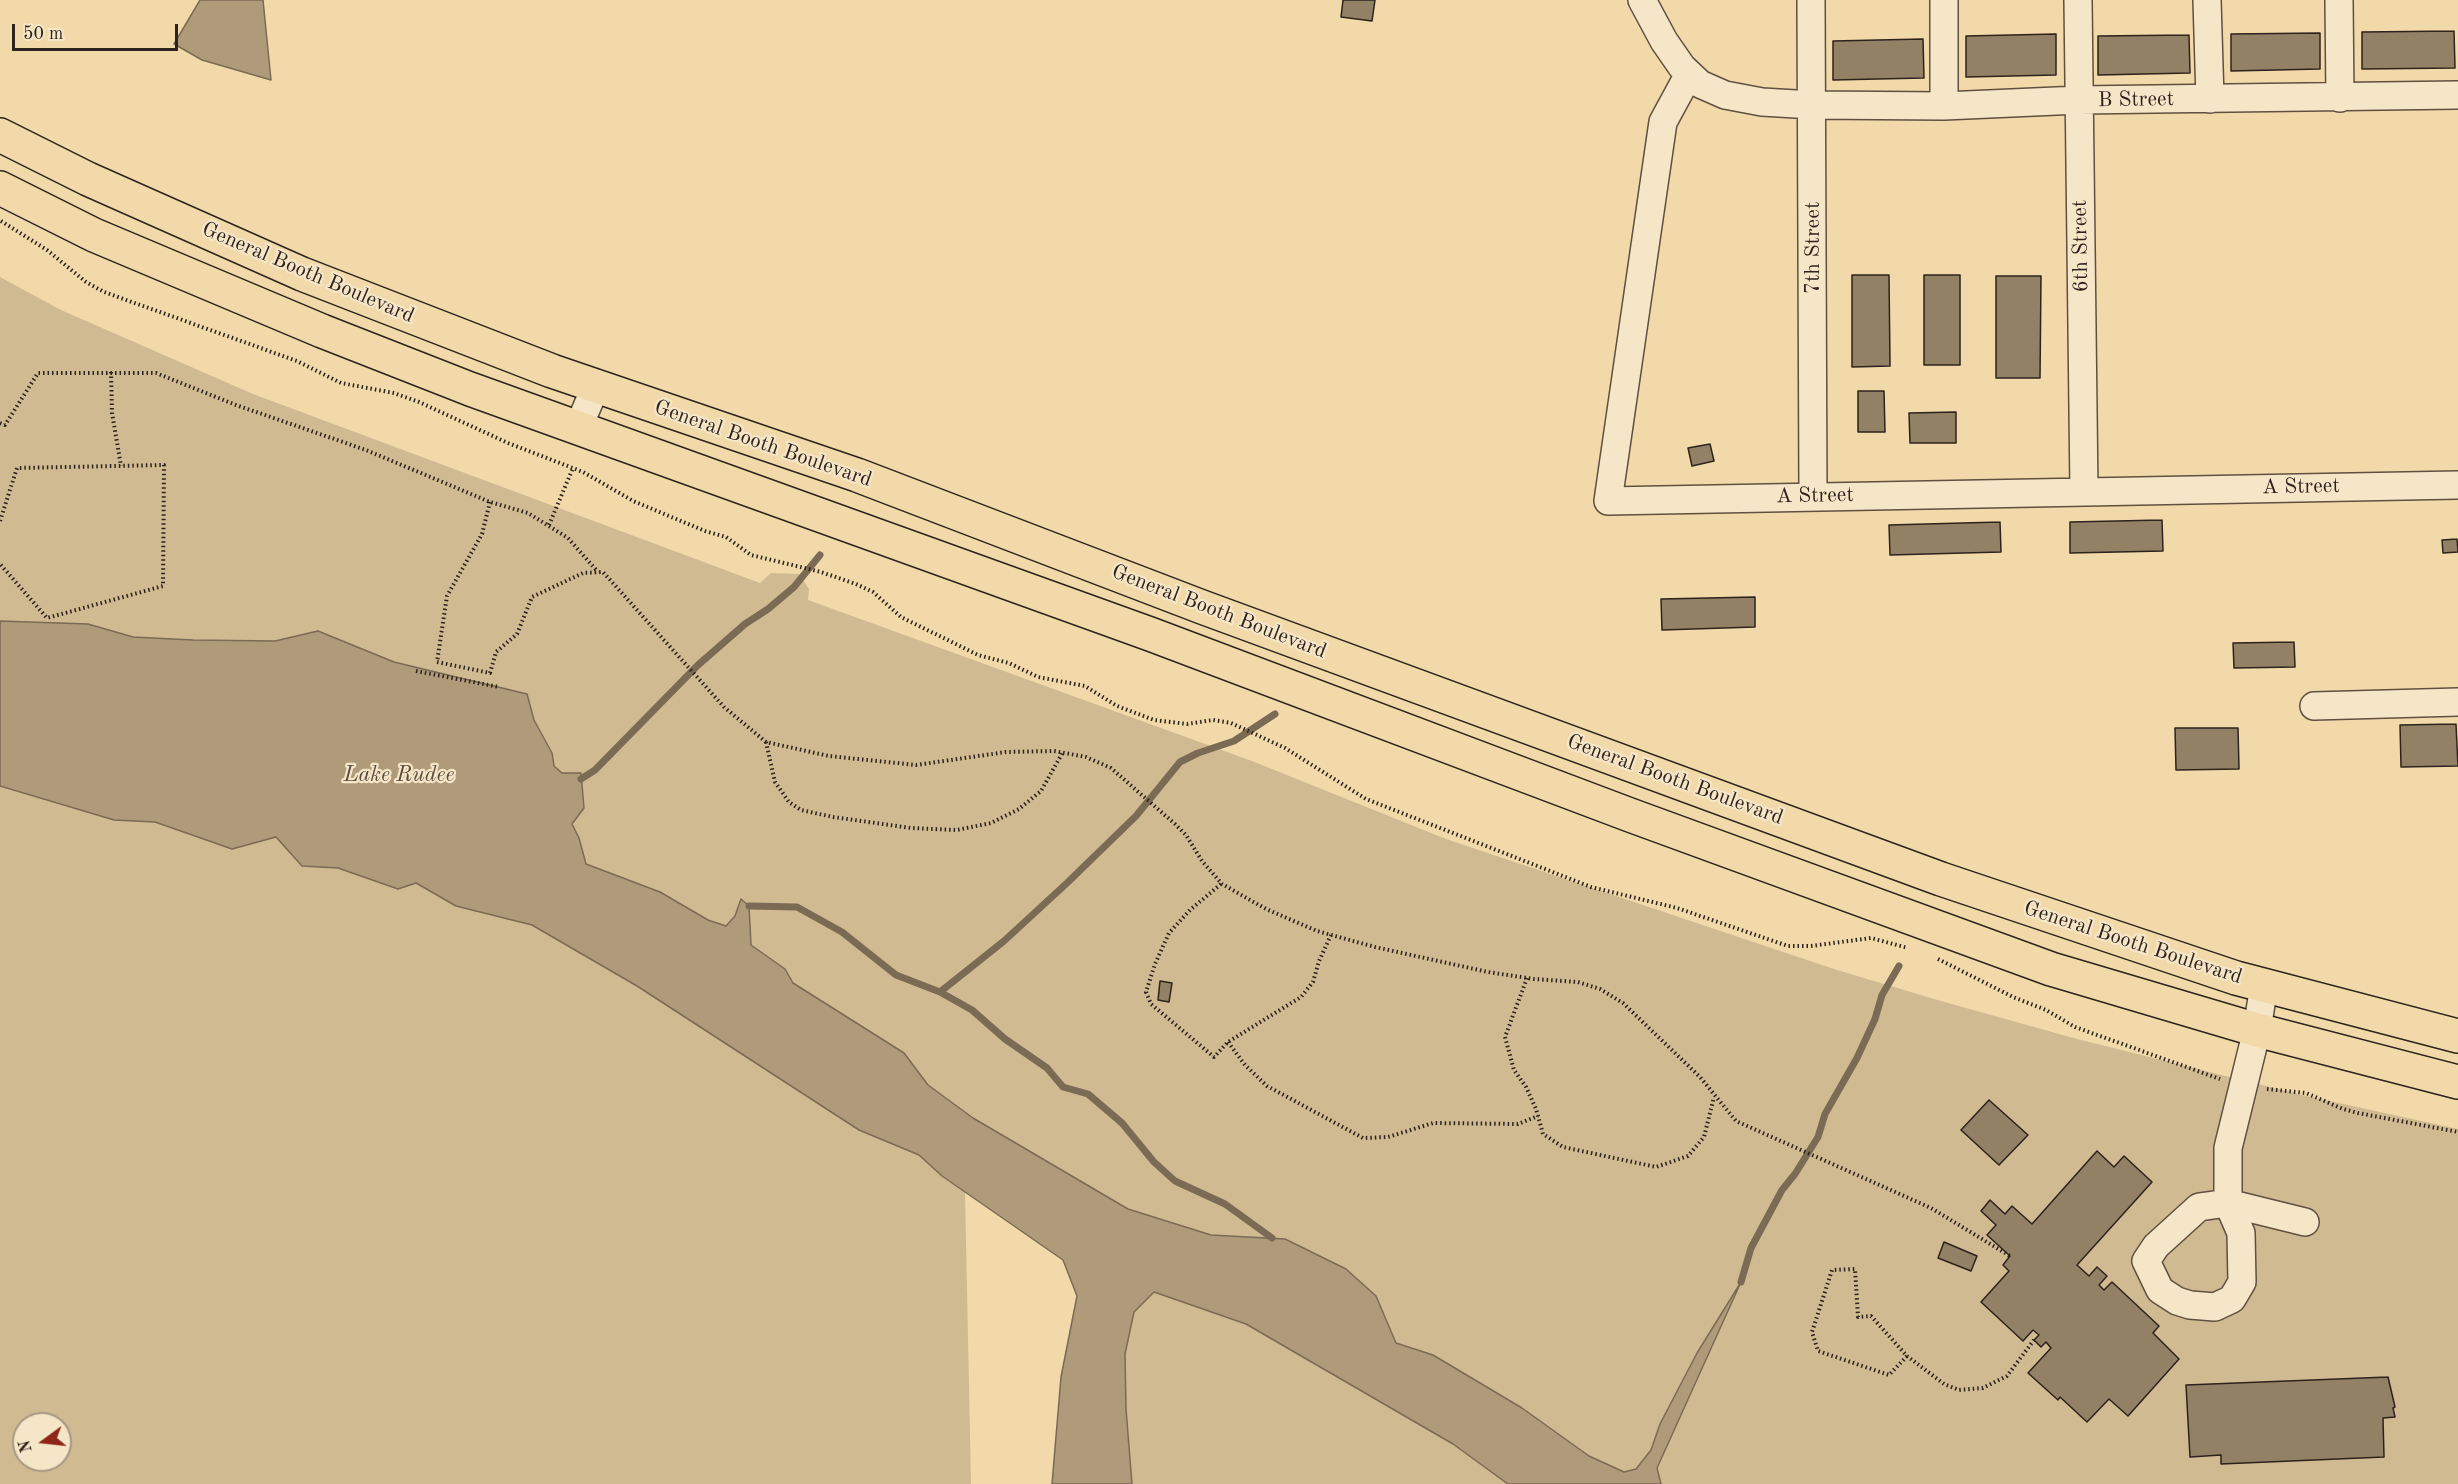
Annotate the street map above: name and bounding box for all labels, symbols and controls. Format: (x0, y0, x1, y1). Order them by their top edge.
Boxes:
scale bar (15, 12, 182, 50)
text: 50 m (23, 25, 63, 43)
street label: B Street (2098, 87, 2174, 113)
street label: 6th Street (2068, 200, 2094, 292)
street label: 7th Street (1800, 202, 1826, 294)
street label: General Booth Boulevard (198, 217, 418, 329)
street label: General Booth Boulevard (651, 395, 875, 493)
street label: A Street (2262, 474, 2340, 500)
street label: A Street (1776, 483, 1854, 509)
street label: General Booth Boulevard (1108, 559, 1330, 665)
street label: General Booth Boulevard (1563, 729, 1787, 831)
water label: Lake Rudee (344, 762, 454, 788)
street label: General Booth Boulevard (2021, 896, 2245, 990)
north arrow (12, 1412, 72, 1472)
text: N (17, 1438, 36, 1454)

